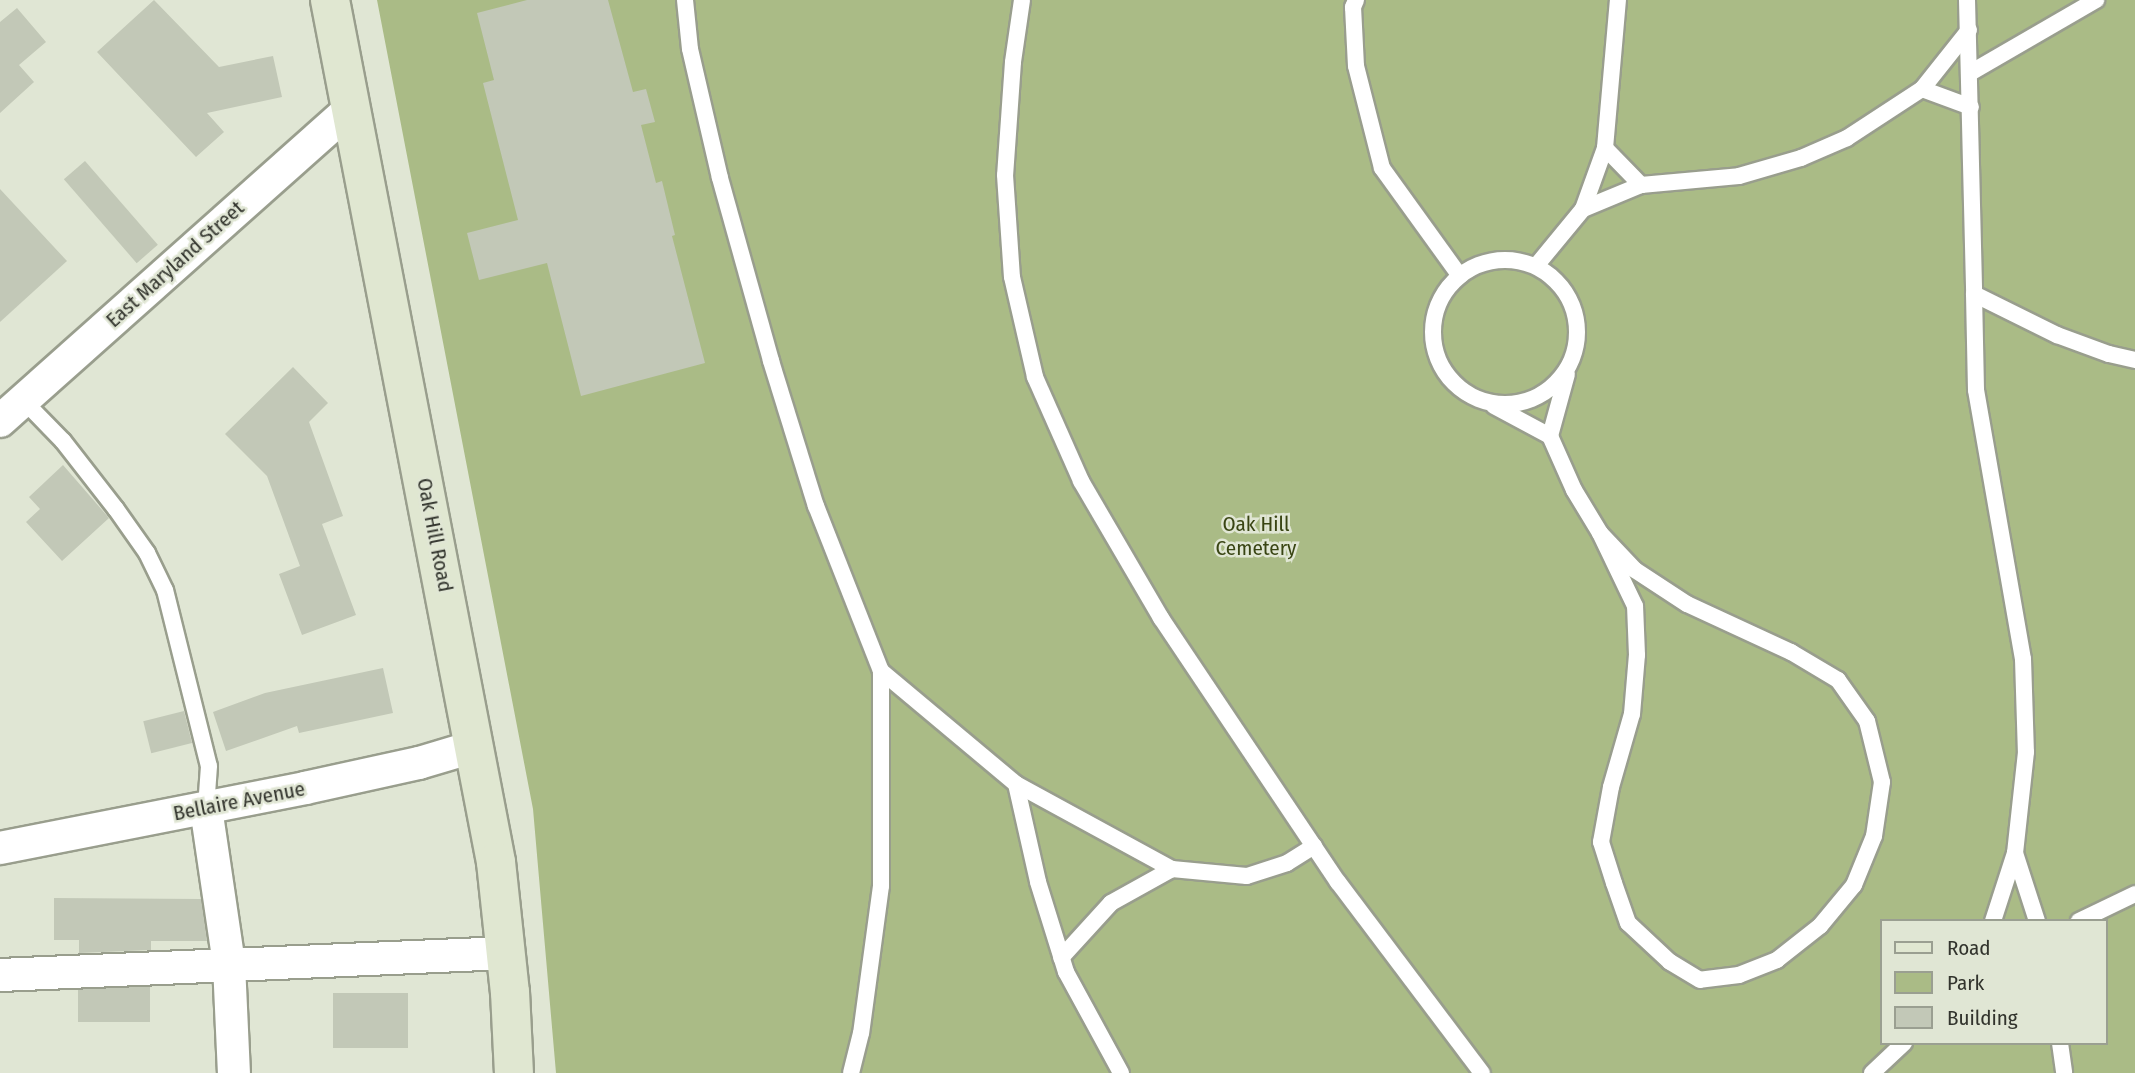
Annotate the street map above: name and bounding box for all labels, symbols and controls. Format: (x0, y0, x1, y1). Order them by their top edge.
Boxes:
street label: East Maryland Street (101, 195, 249, 333)
street label: Oak Hill Road (412, 476, 458, 594)
park label: Oak Hill Cemetery (1216, 511, 1296, 561)
street label: Bellaire Avenue (171, 776, 307, 826)
legend (1880, 919, 2107, 1045)
text: Road (1947, 935, 1991, 961)
text: Park (1947, 970, 1984, 996)
text: Building (1947, 1005, 2018, 1031)

